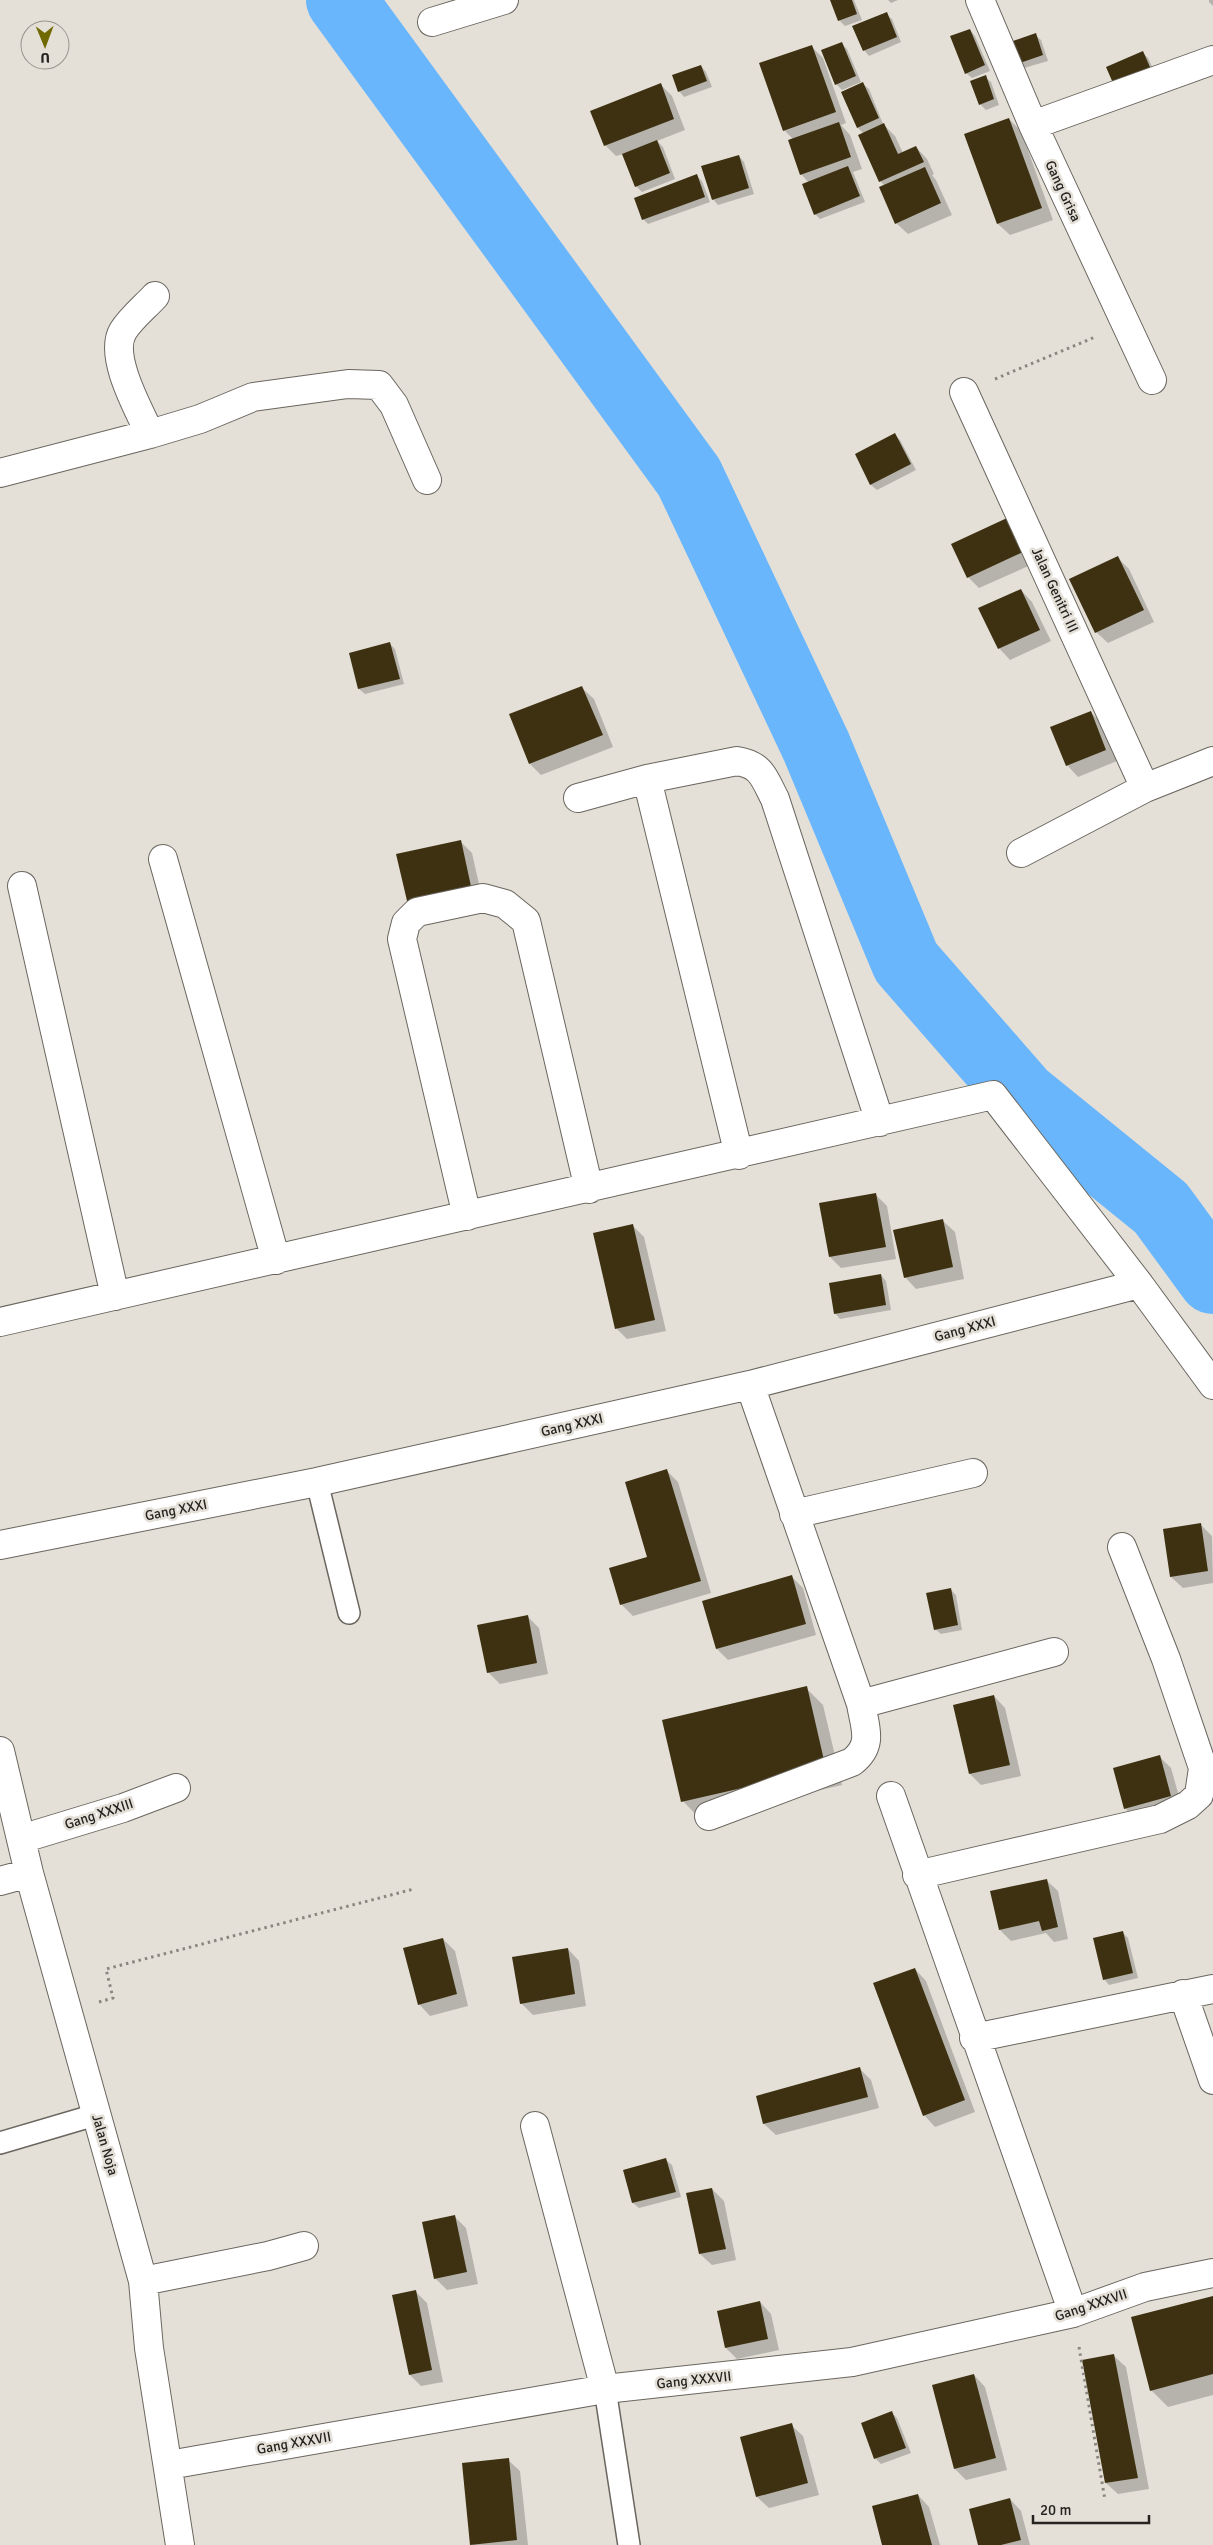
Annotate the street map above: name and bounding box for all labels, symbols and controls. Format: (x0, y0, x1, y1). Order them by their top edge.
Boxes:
north arrow (20, 20, 70, 70)
text: U (40, 49, 50, 66)
street label: Gang Grisa (1041, 158, 1085, 224)
street label: Jalan Genitri III (1028, 545, 1082, 635)
street label: Gang XXXI (932, 1313, 998, 1345)
street label: Gang XXXI (539, 1410, 605, 1440)
street label: Gang XXXI (143, 1496, 209, 1524)
street label: Gang XXXIII (63, 1795, 135, 1833)
street label: Jalan Noja (88, 2112, 122, 2178)
street label: Gang XXXVII (1053, 2285, 1129, 2325)
street label: Gang XXXVII (656, 2368, 732, 2392)
street label: Gang XXXVII (256, 2428, 332, 2458)
scale bar (1033, 2492, 1149, 2524)
text: 20 m (1040, 2501, 1071, 2519)

